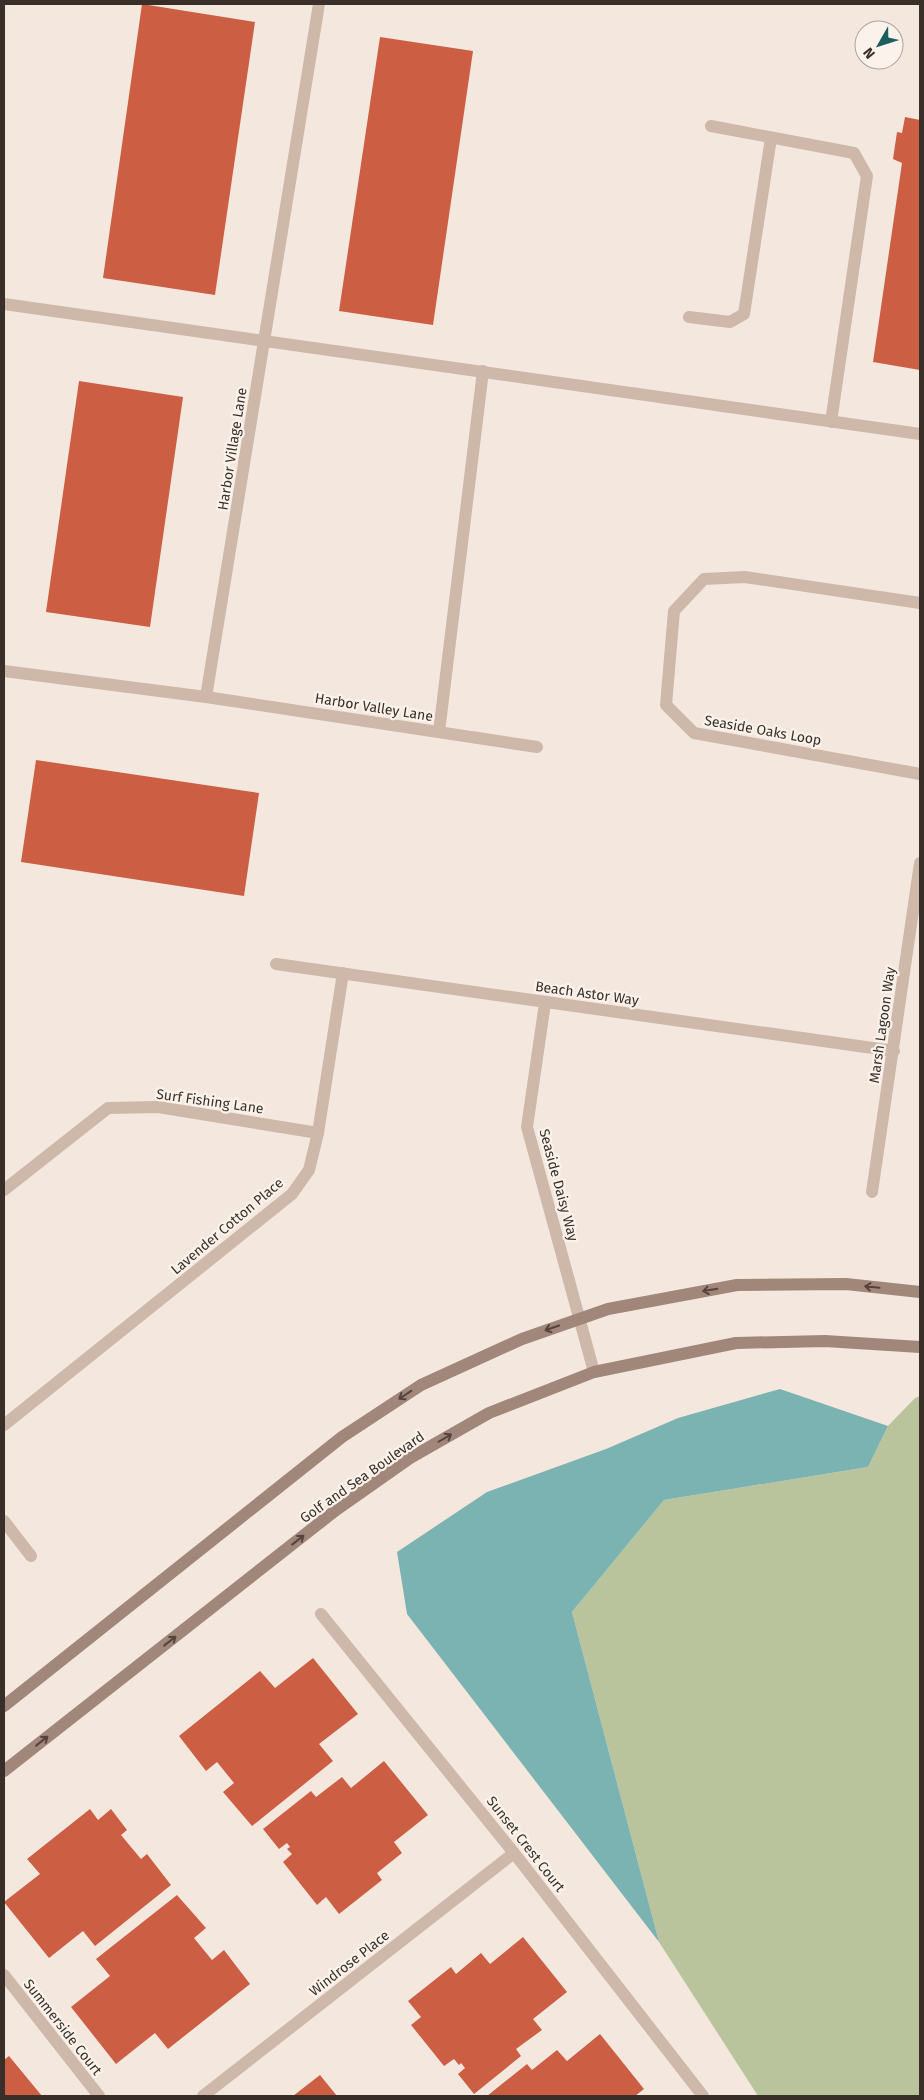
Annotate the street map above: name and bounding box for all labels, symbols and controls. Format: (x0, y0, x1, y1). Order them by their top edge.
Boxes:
north arrow (854, 20, 904, 70)
text: N (860, 44, 879, 62)
street label: Harbor Village Lane (214, 386, 251, 512)
street label: Harbor Valley Lane (314, 690, 434, 725)
street label: Seaside Oaks Loop (703, 712, 823, 749)
street label: Marsh Lagoon Way (866, 966, 899, 1084)
street label: Beach Astor Way (534, 978, 640, 1009)
street label: Surf Fishing Lane (155, 1086, 265, 1117)
street label: Seaside Daisy Way (535, 1127, 582, 1243)
street label: Lavender Cotton Place (168, 1174, 287, 1278)
one-way arrow (864, 1282, 880, 1292)
one-way arrow (702, 1286, 718, 1296)
one-way arrow (545, 1324, 561, 1333)
one-way arrow (398, 1391, 412, 1401)
street label: Golf and Sea Boulevard (297, 1428, 428, 1527)
one-way arrow (438, 1432, 452, 1442)
one-way arrow (291, 1535, 304, 1546)
one-way arrow (163, 1636, 177, 1646)
one-way arrow (35, 1736, 48, 1747)
street label: Sunset Crest Court (483, 1793, 569, 1896)
street label: Windrose Place (306, 1927, 393, 2000)
street label: Summerside Court (20, 1976, 106, 2079)

